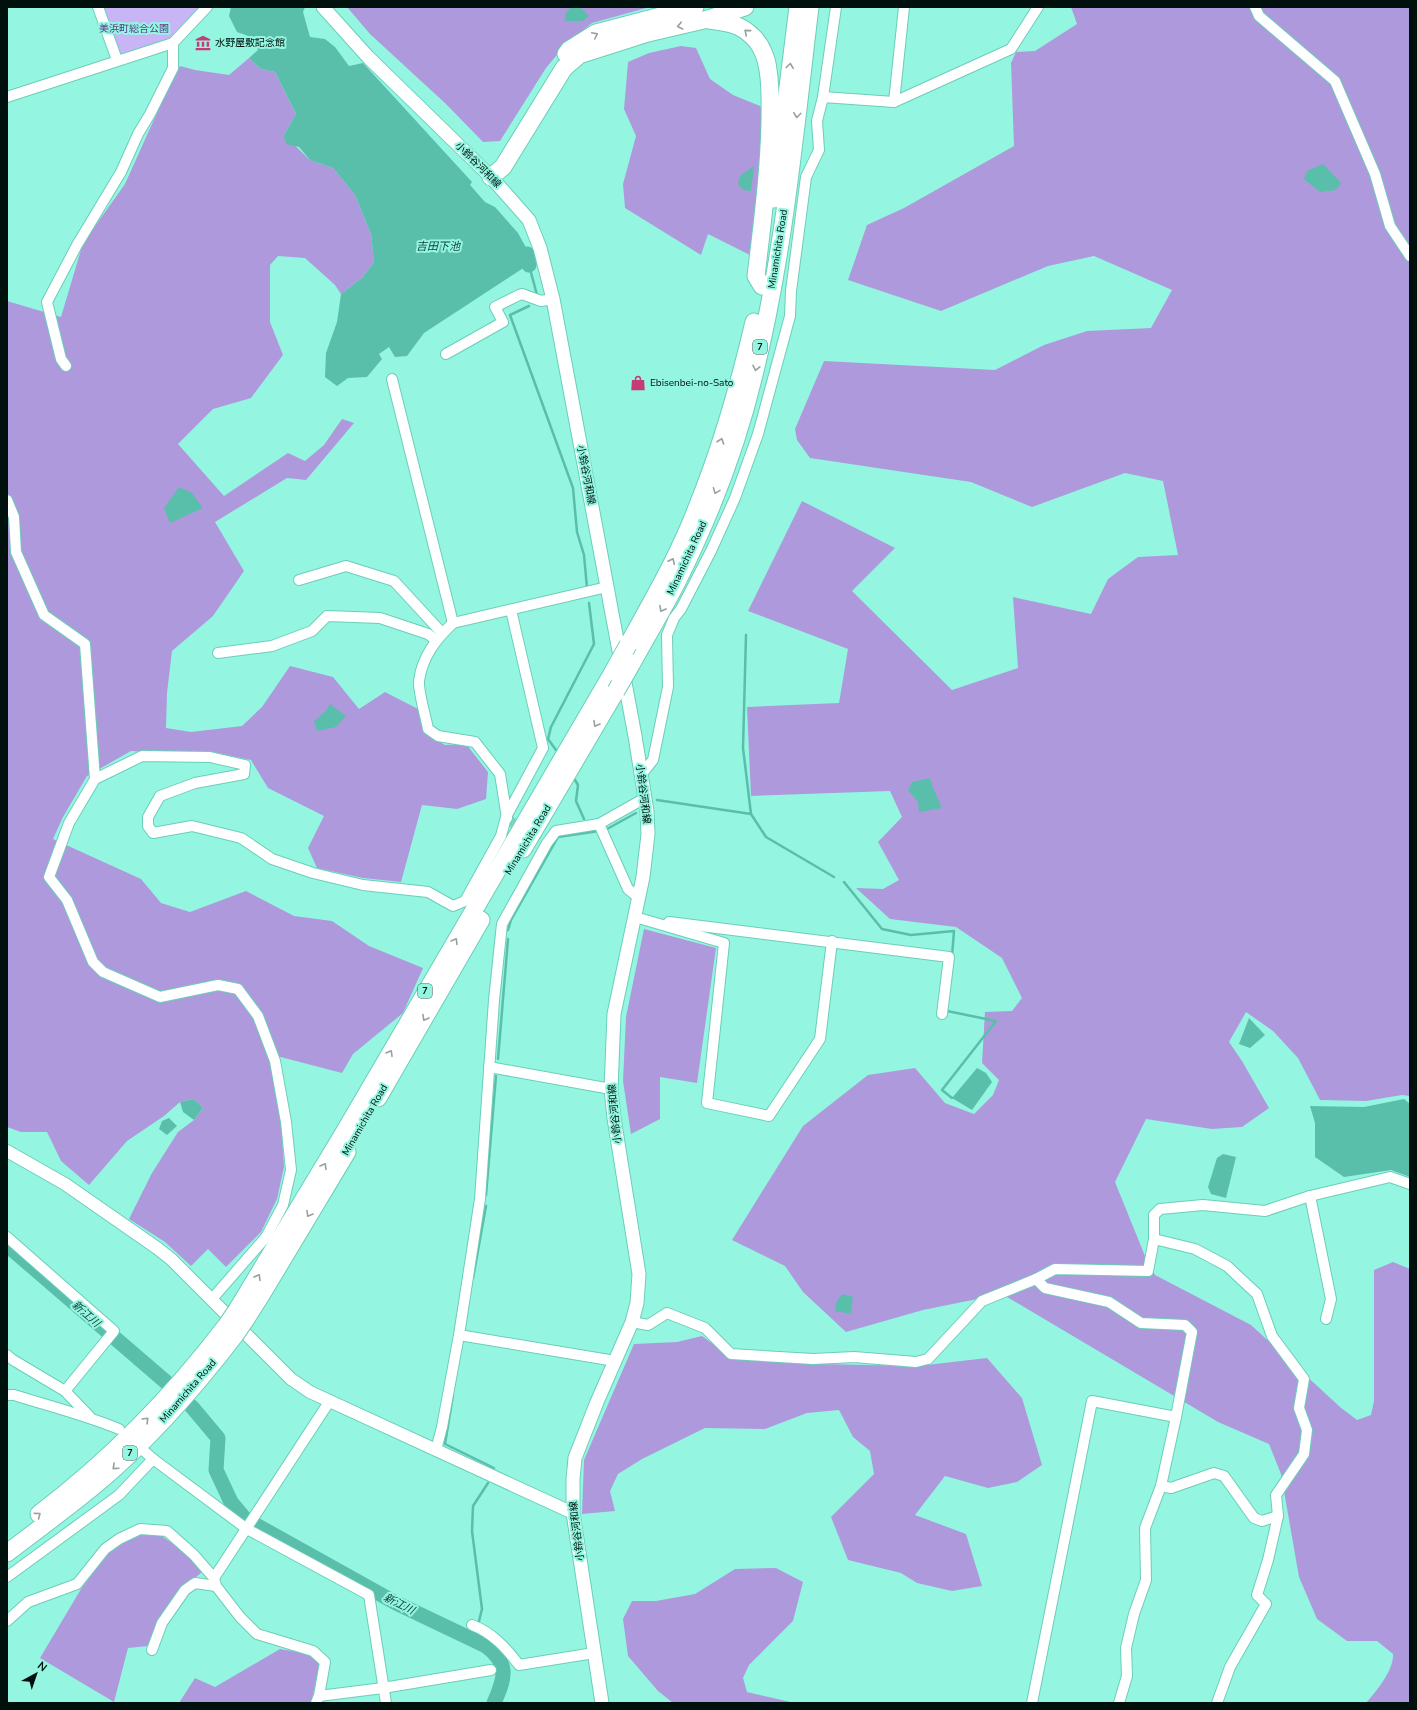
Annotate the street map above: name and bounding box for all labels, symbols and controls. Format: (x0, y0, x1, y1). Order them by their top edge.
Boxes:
one-way arrow (677, 21, 683, 29)
park label: 美浜町総合公園 (99, 22, 169, 36)
one-way arrow (745, 29, 752, 36)
one-way arrow (590, 32, 598, 40)
museum icon: 水野屋敷記念館 (194, 34, 212, 52)
place label: 水野屋敷記念館 (215, 36, 285, 50)
one-way arrow (785, 63, 794, 69)
one-way arrow (793, 112, 802, 118)
street label: 小鈴谷河和線 (452, 139, 504, 191)
street label: Minamichita Road (765, 208, 791, 290)
water label: 吉田下池 (416, 239, 461, 254)
road number: 7 (753, 340, 767, 354)
one-way arrow (752, 365, 760, 371)
shop icon: Ebisenbei-no-Sato (629, 374, 647, 392)
place label: Ebisenbei-no-Sato (650, 376, 734, 390)
one-way arrow (717, 437, 725, 444)
street label: 小鈴谷河和線 (573, 444, 599, 506)
one-way arrow (713, 488, 721, 495)
street label: Minamichita Road (664, 519, 710, 597)
one-way arrow (667, 558, 675, 565)
one-way arrow (659, 605, 666, 612)
one-way arrow (594, 720, 601, 727)
street label: 小鈴谷河和線 (632, 763, 654, 825)
street label: Minamichita Road (501, 802, 555, 878)
one-way arrow (451, 938, 458, 945)
road number: 7 (418, 984, 432, 998)
one-way arrow (422, 1014, 429, 1021)
one-way arrow (385, 1050, 392, 1057)
street label: Minamichita Road (339, 1082, 391, 1158)
street label: 小鈴谷河和線 (605, 1083, 625, 1145)
one-way arrow (320, 1163, 327, 1170)
one-way arrow (307, 1210, 314, 1217)
one-way arrow (253, 1274, 260, 1281)
water label: 新江川 (69, 1298, 104, 1331)
street label: Minamichita Road (156, 1356, 220, 1426)
one-way arrow (141, 1417, 149, 1425)
road number: 7 (123, 1446, 137, 1460)
one-way arrow (112, 1462, 120, 1470)
street label: 小鈴谷河和線 (566, 1500, 588, 1562)
one-way arrow (34, 1512, 41, 1519)
water label: 新江川 (381, 1590, 418, 1619)
north arrow (16, 1654, 56, 1694)
text: N (34, 1658, 50, 1675)

